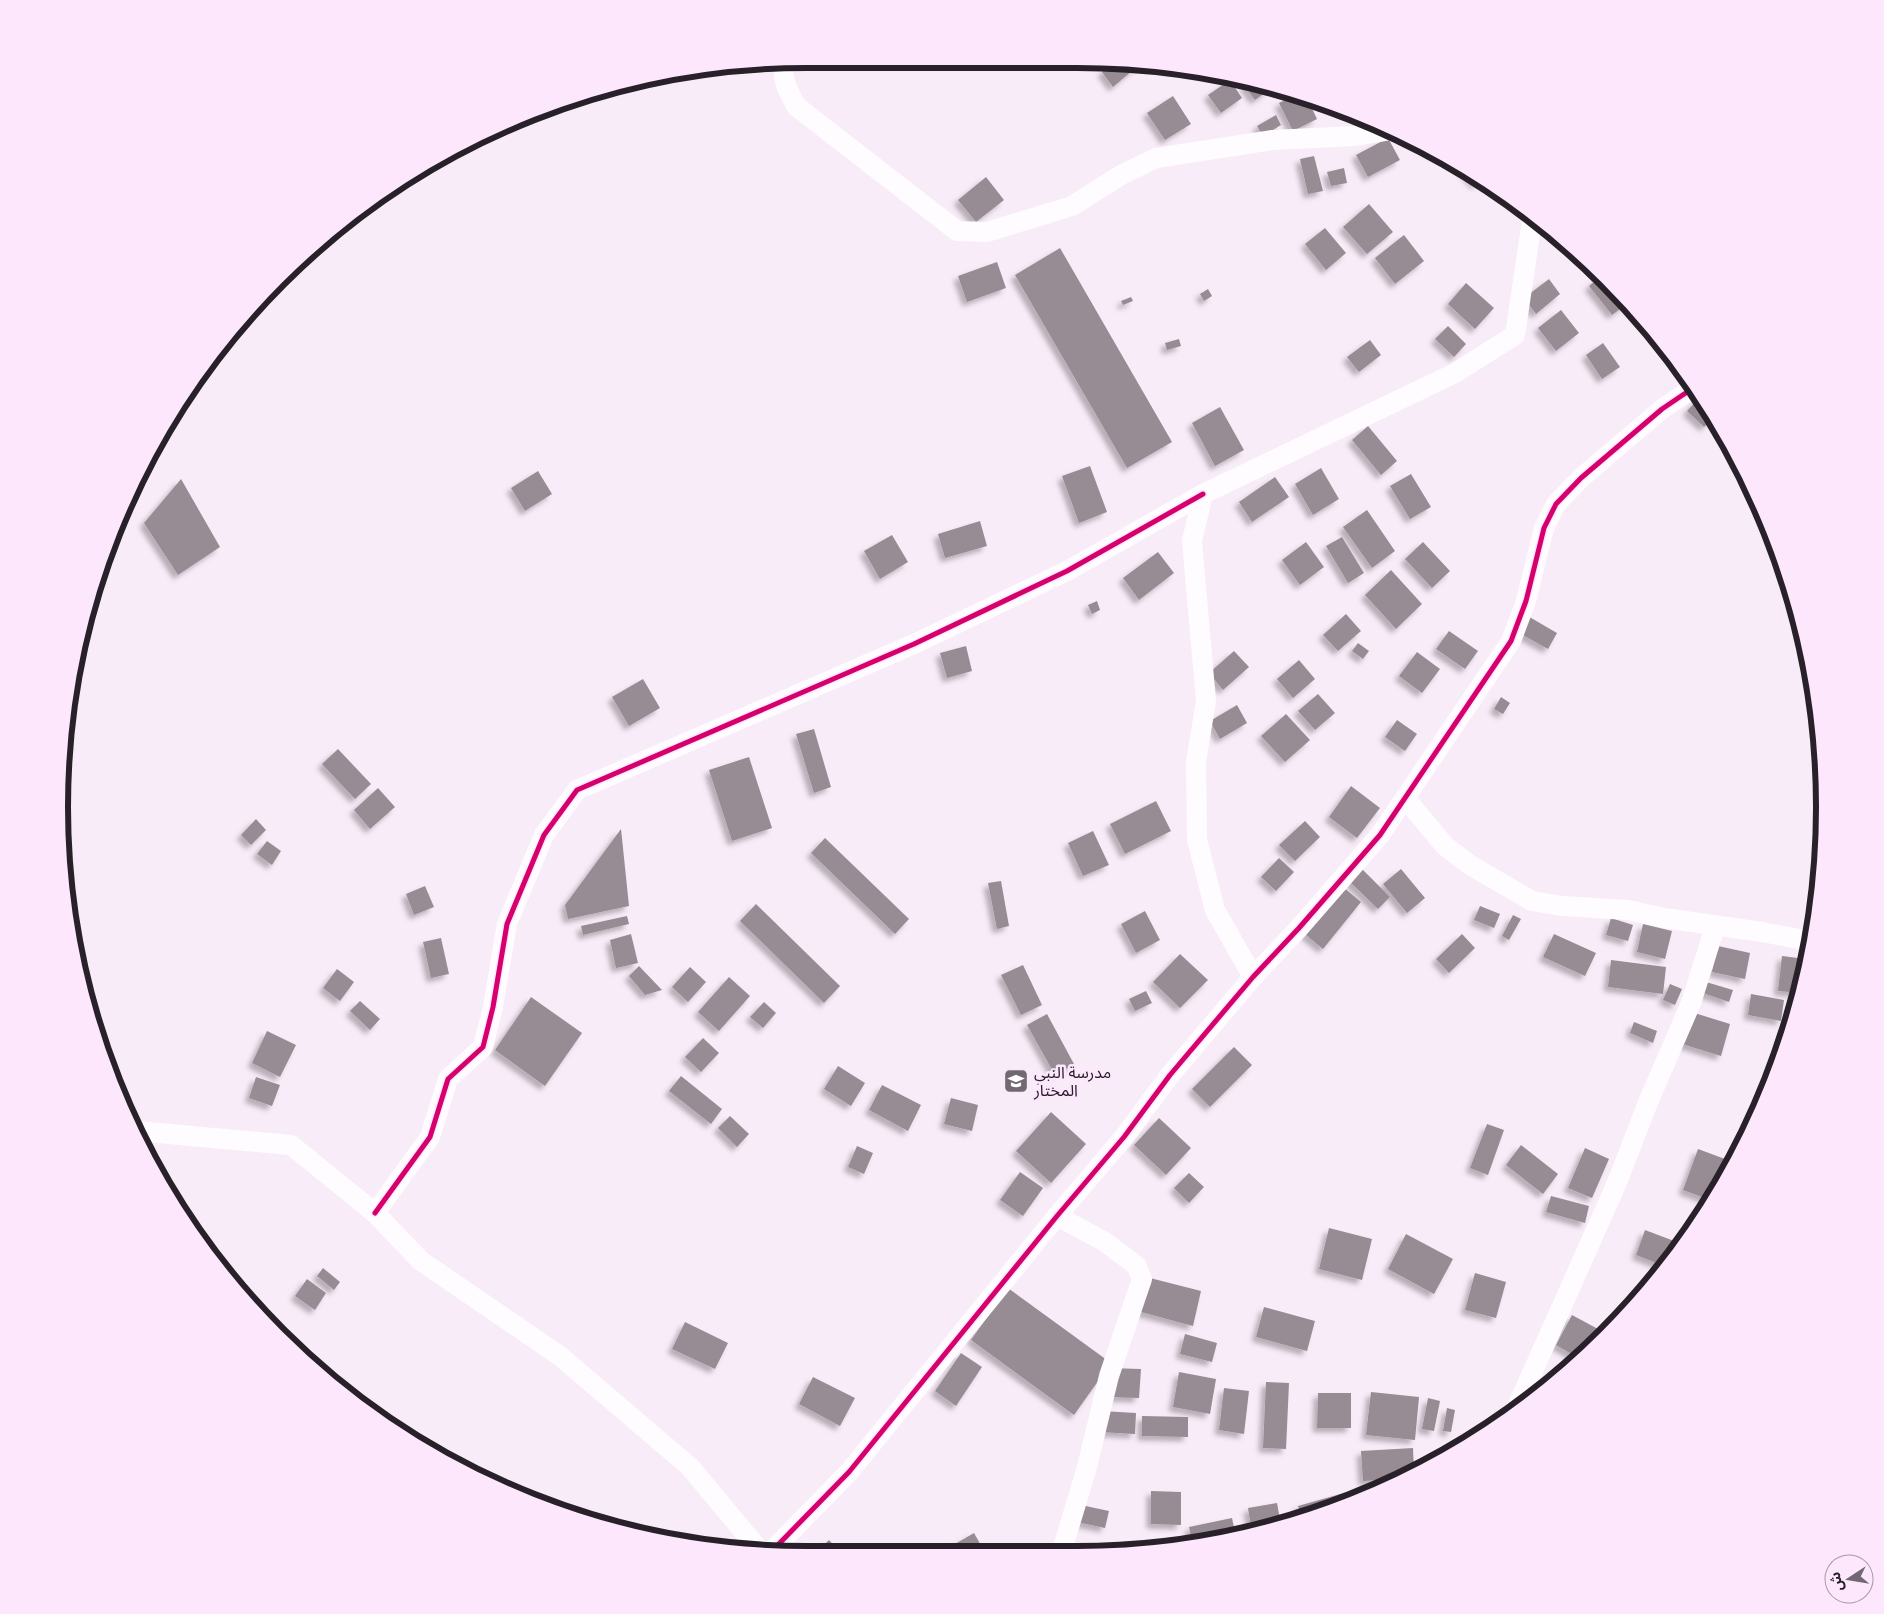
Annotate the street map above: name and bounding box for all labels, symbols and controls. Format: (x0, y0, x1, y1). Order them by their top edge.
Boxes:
place label: مدرسة النبي المختار (1033, 1062, 1111, 1100)
school or university icon: مدرسة النبي المختار (1003, 1068, 1029, 1094)
north arrow (1824, 1554, 1874, 1604)
text: ش (1825, 1570, 1847, 1593)

